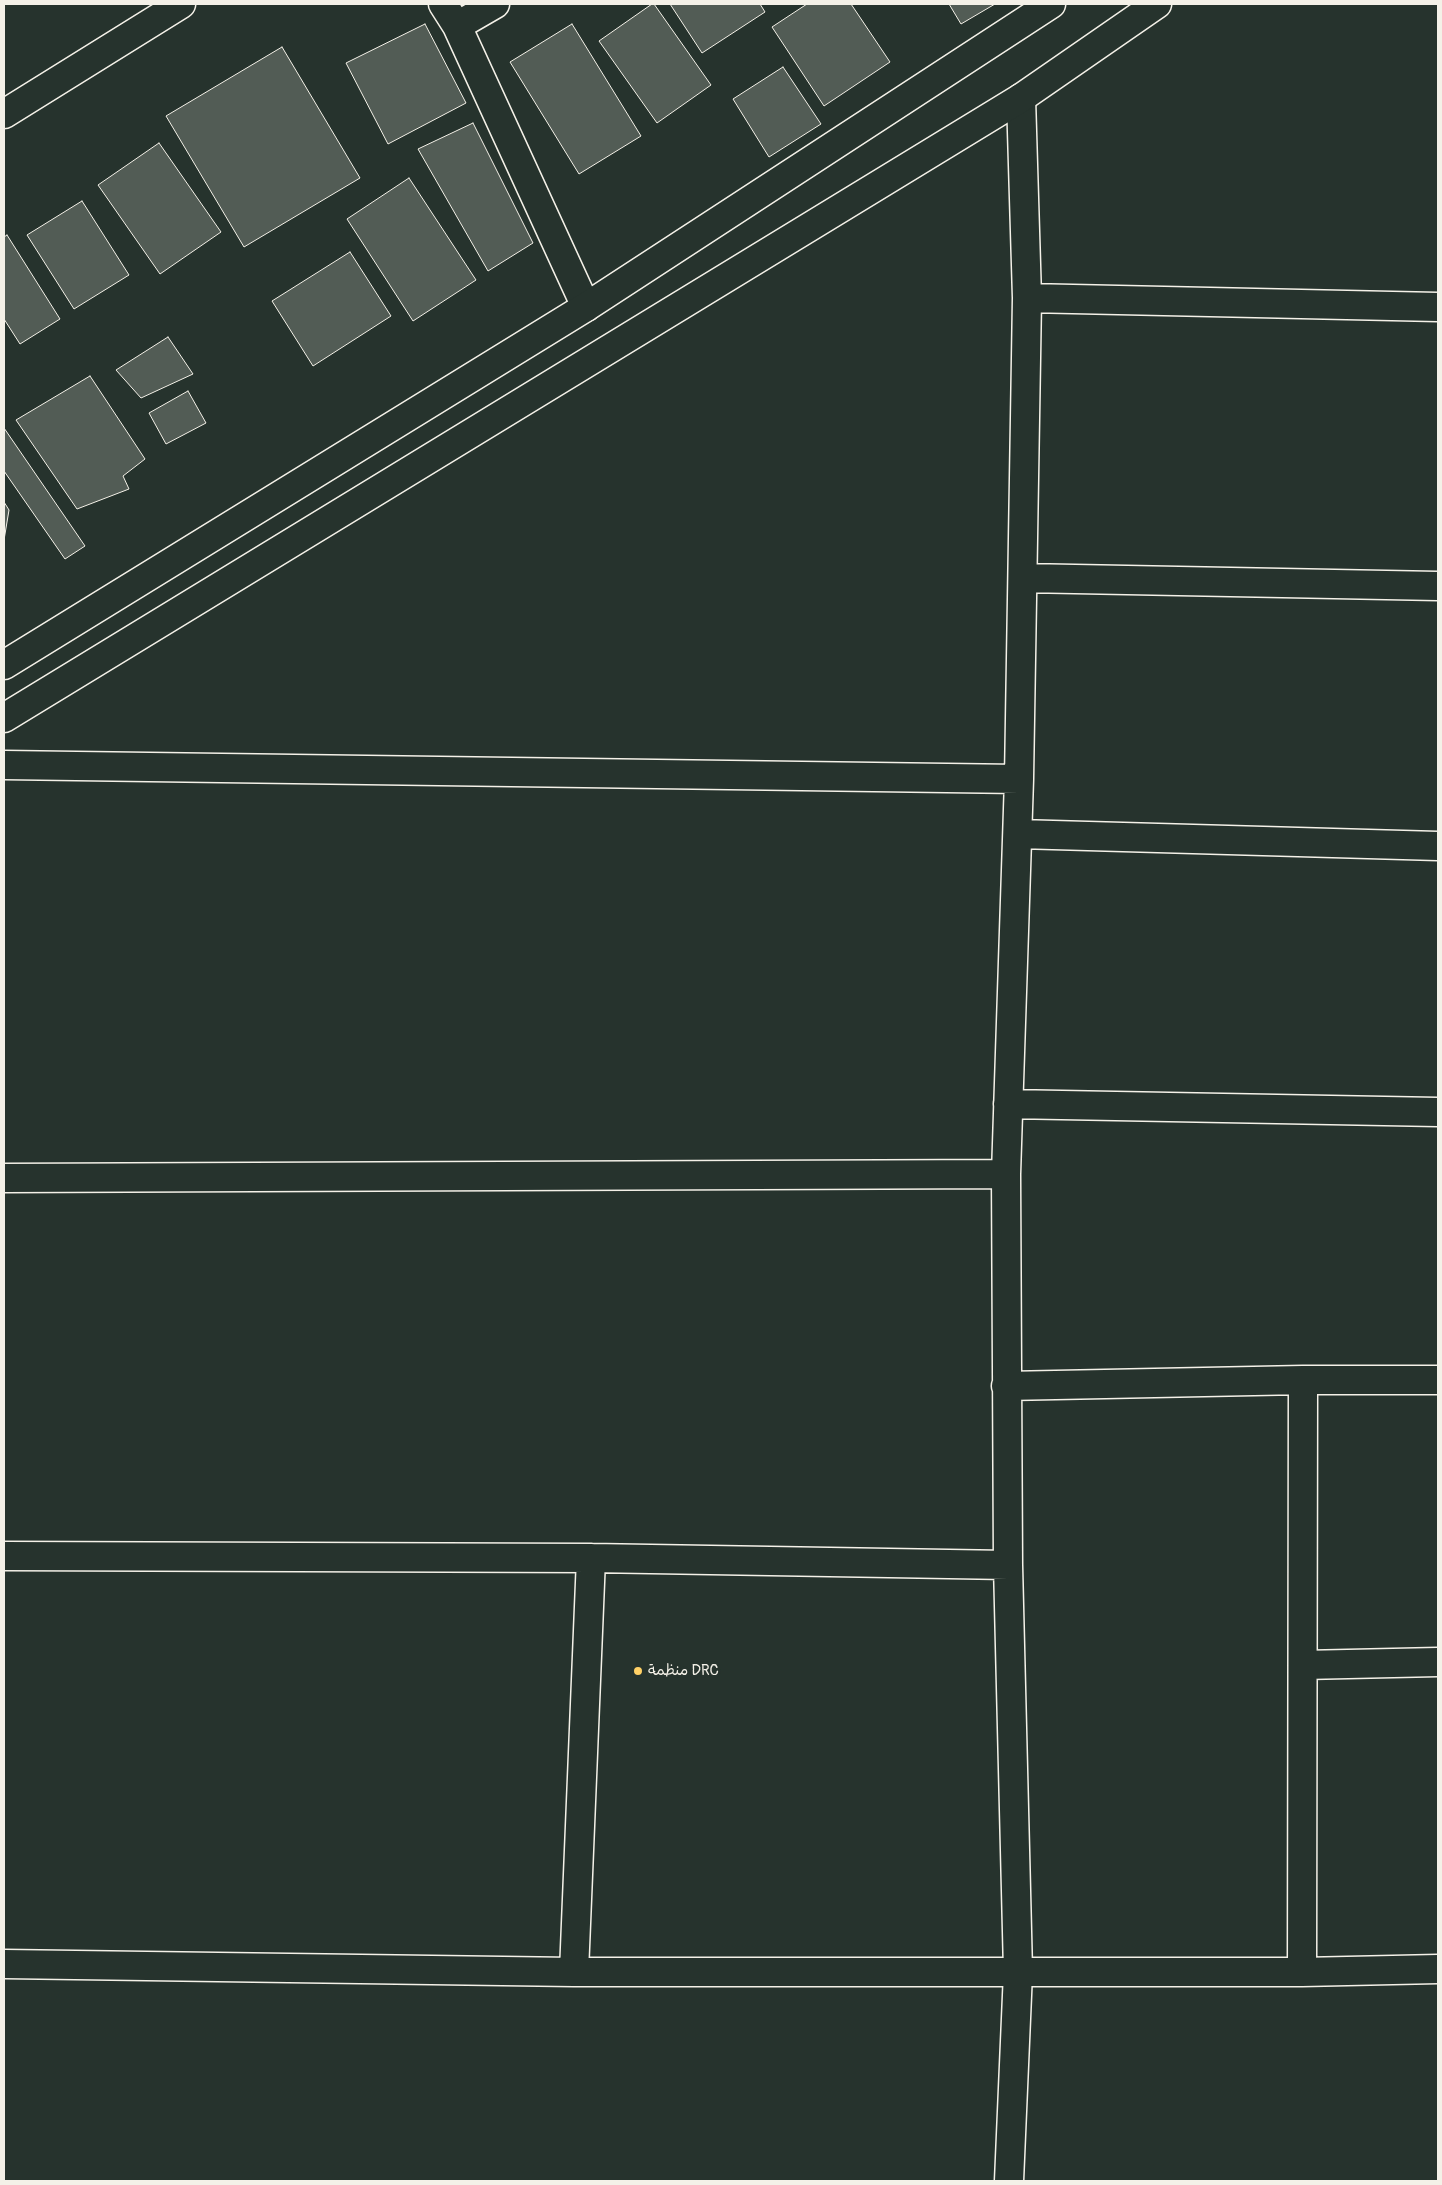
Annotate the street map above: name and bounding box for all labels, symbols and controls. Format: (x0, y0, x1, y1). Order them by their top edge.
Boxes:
place label: منظمة DRC (648, 1662, 719, 1680)
marker: منظمة DRC (632, 1665, 644, 1677)

